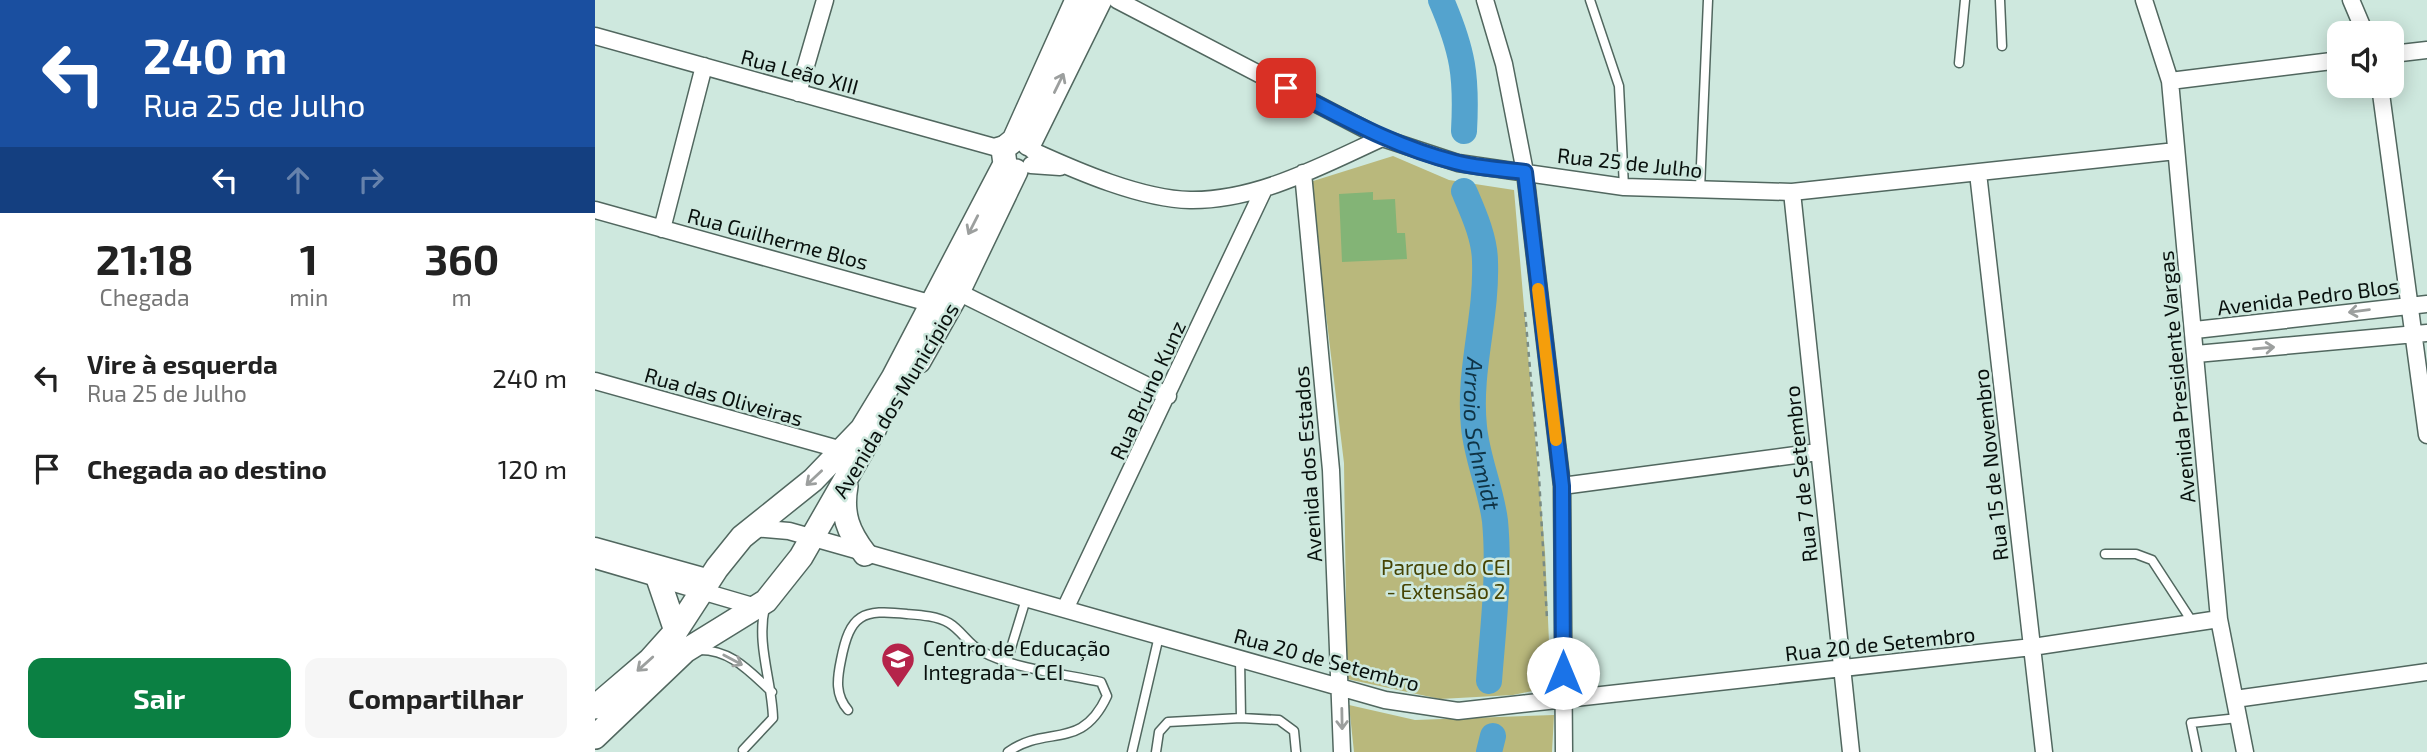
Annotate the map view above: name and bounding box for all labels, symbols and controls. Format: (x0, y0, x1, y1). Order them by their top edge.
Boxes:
map controls (2327, 21, 2404, 98)
button: sound (2327, 21, 2404, 98)
text: 240 m (143, 25, 287, 84)
icon: left (28, 28, 119, 119)
street label: Rua Leão XIII (739, 43, 861, 99)
pin (1256, 58, 1316, 118)
icon: arrive (1267, 69, 1305, 107)
one-way arrow (1053, 73, 1066, 94)
text: Rua 25 de Julho (143, 85, 365, 123)
street label: Rua 25 de Julho (1556, 142, 1704, 182)
icon: left (206, 161, 244, 199)
icon: ahead (279, 161, 317, 199)
icon: right (352, 161, 390, 199)
street label: Rua Guilherme Blos (685, 202, 871, 274)
one-way arrow (965, 214, 979, 235)
text: 21:18 (96, 233, 193, 283)
text: 1 (300, 233, 318, 283)
text: 360 (424, 233, 499, 283)
street label: Avenida Presidente Vargas (2153, 250, 2199, 504)
street label: Avenida Pedro Blos (2216, 272, 2400, 320)
text: Chegada (100, 283, 190, 311)
text: min (289, 283, 328, 311)
text: m (452, 283, 472, 311)
street label: Avenida dos Municípios (827, 298, 963, 502)
one-way arrow (2348, 305, 2371, 318)
street label: Rua Bruno Kunz (1104, 316, 1190, 464)
one-way arrow (2252, 341, 2275, 354)
text: Vire à esquerda (87, 348, 278, 379)
water label: Arroio Schmidt (1459, 355, 1507, 513)
icon: left (28, 359, 66, 397)
street label: Rua das Oliveiras (642, 361, 806, 431)
text: 240 m (492, 362, 567, 393)
street label: Avenida dos Estados (1288, 365, 1326, 563)
street label: Rua 15 de Novembro (1967, 368, 2013, 562)
text: Rua 25 de Julho (87, 379, 247, 407)
street label: Rua 7 de Setembro (1778, 384, 1822, 564)
icon: arrive (28, 450, 66, 488)
text: Chegada ao destino (87, 453, 327, 484)
text: 120 m (498, 453, 567, 484)
one-way arrow (805, 470, 823, 486)
park label: Parque do CEI - Extensão 2 (1381, 554, 1511, 603)
street label: Rua 20 de Setembro (1784, 621, 1976, 665)
street label: Rua 20 de Setembro (1231, 622, 1423, 696)
place label: Centro de Educação Integrada - CEI (923, 635, 1111, 684)
position arrow (1526, 636, 1600, 710)
school or university icon: Centro de Educação Integrada - CEI (879, 640, 917, 689)
one-way arrow (723, 653, 743, 667)
one-way arrow (636, 656, 654, 672)
button: Sair (28, 658, 291, 738)
button: Compartilhar (305, 658, 567, 738)
one-way arrow (1335, 707, 1348, 730)

